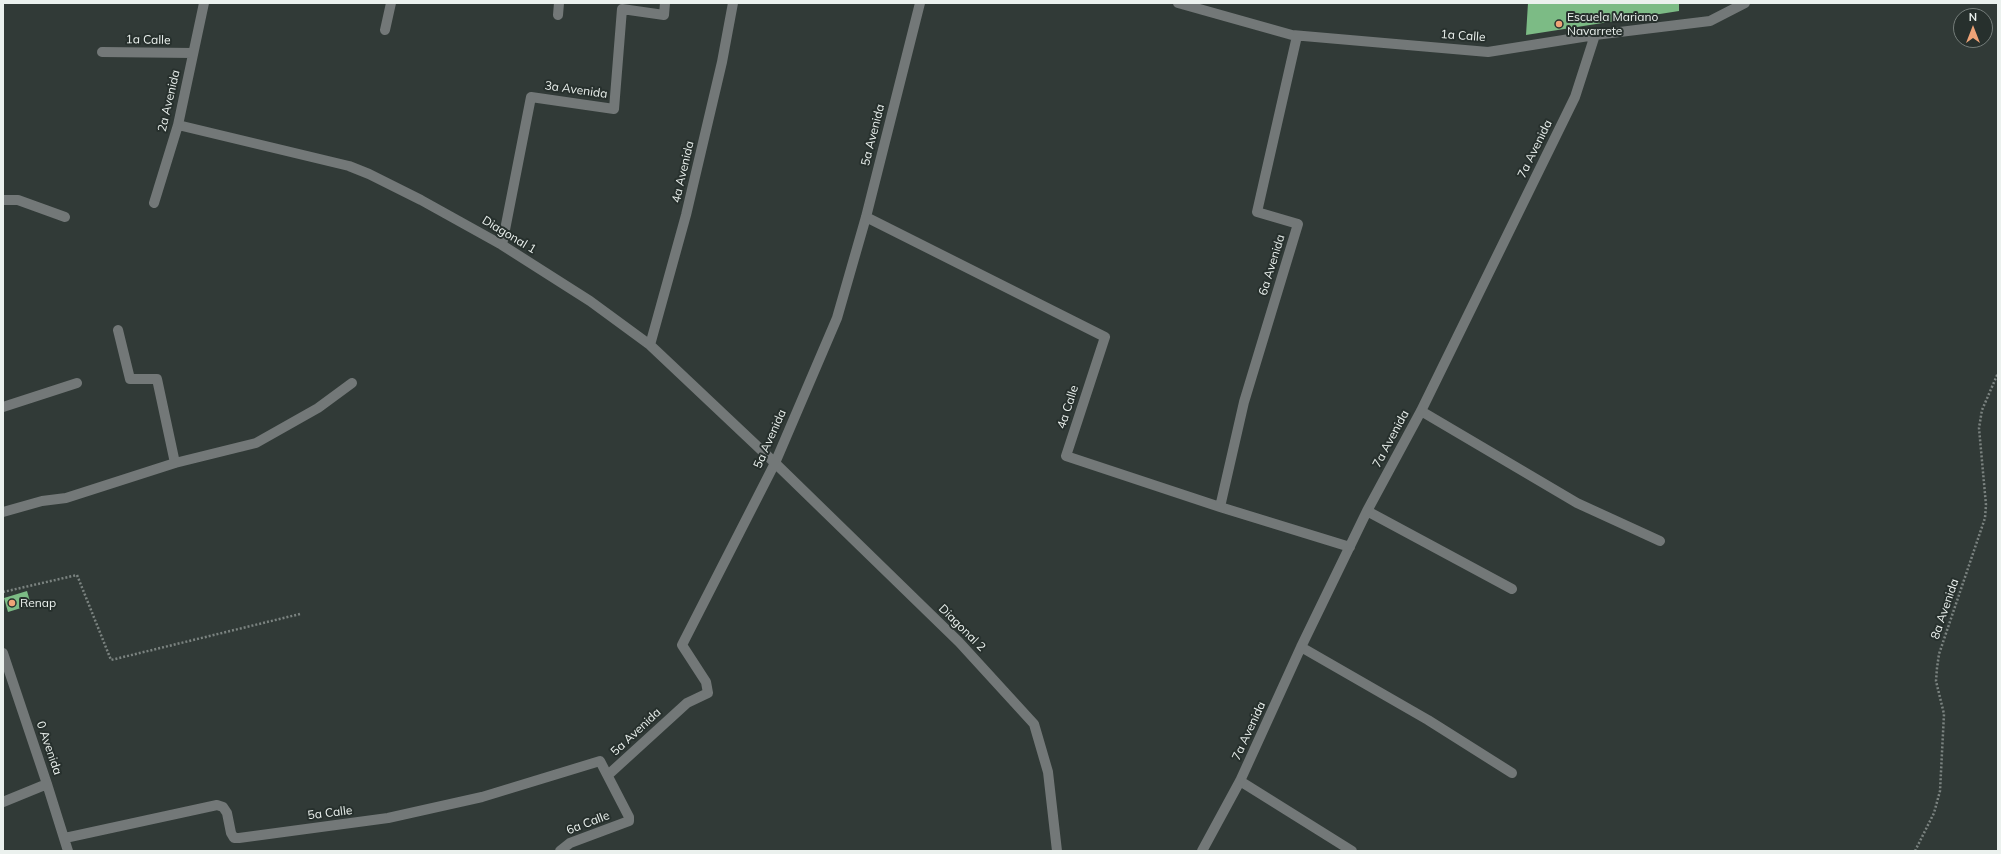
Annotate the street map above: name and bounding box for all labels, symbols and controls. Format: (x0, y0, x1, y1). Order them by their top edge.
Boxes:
north arrow (1953, 8, 1993, 48)
place label: Escuela Mariano Navarrete (1567, 10, 1658, 38)
text: N (1969, 10, 1977, 24)
marker: Escuela Mariano Navarrete (1554, 19, 1564, 29)
street label: 1a Calle (1440, 27, 1486, 45)
street label: 1a Calle (125, 32, 171, 48)
street label: 2a Avenida (155, 69, 183, 133)
street label: 3a Avenida (544, 78, 608, 102)
street label: 5a Avenida (858, 103, 888, 167)
street label: 7a Avenida (1515, 117, 1555, 181)
street label: 4a Avenida (669, 140, 697, 204)
street label: Diagonal 1 (479, 213, 539, 257)
street label: 6a Avenida (1256, 233, 1288, 297)
street label: 4a Calle (1054, 383, 1082, 431)
street label: 5a Avenida (751, 407, 789, 471)
street label: 7a Avenida (1370, 408, 1412, 470)
street label: 8a Avenida (1928, 577, 1962, 641)
place label: Renap (20, 596, 56, 610)
marker: Renap (7, 598, 17, 608)
street label: Diagonal 2 (936, 602, 988, 654)
street label: 7a Avenida (1229, 699, 1269, 763)
street label: 5a Avenida (608, 705, 664, 759)
street label: 0 Avenida (33, 719, 65, 777)
street label: 5a Calle (307, 803, 353, 823)
street label: 6a Calle (564, 808, 612, 838)

